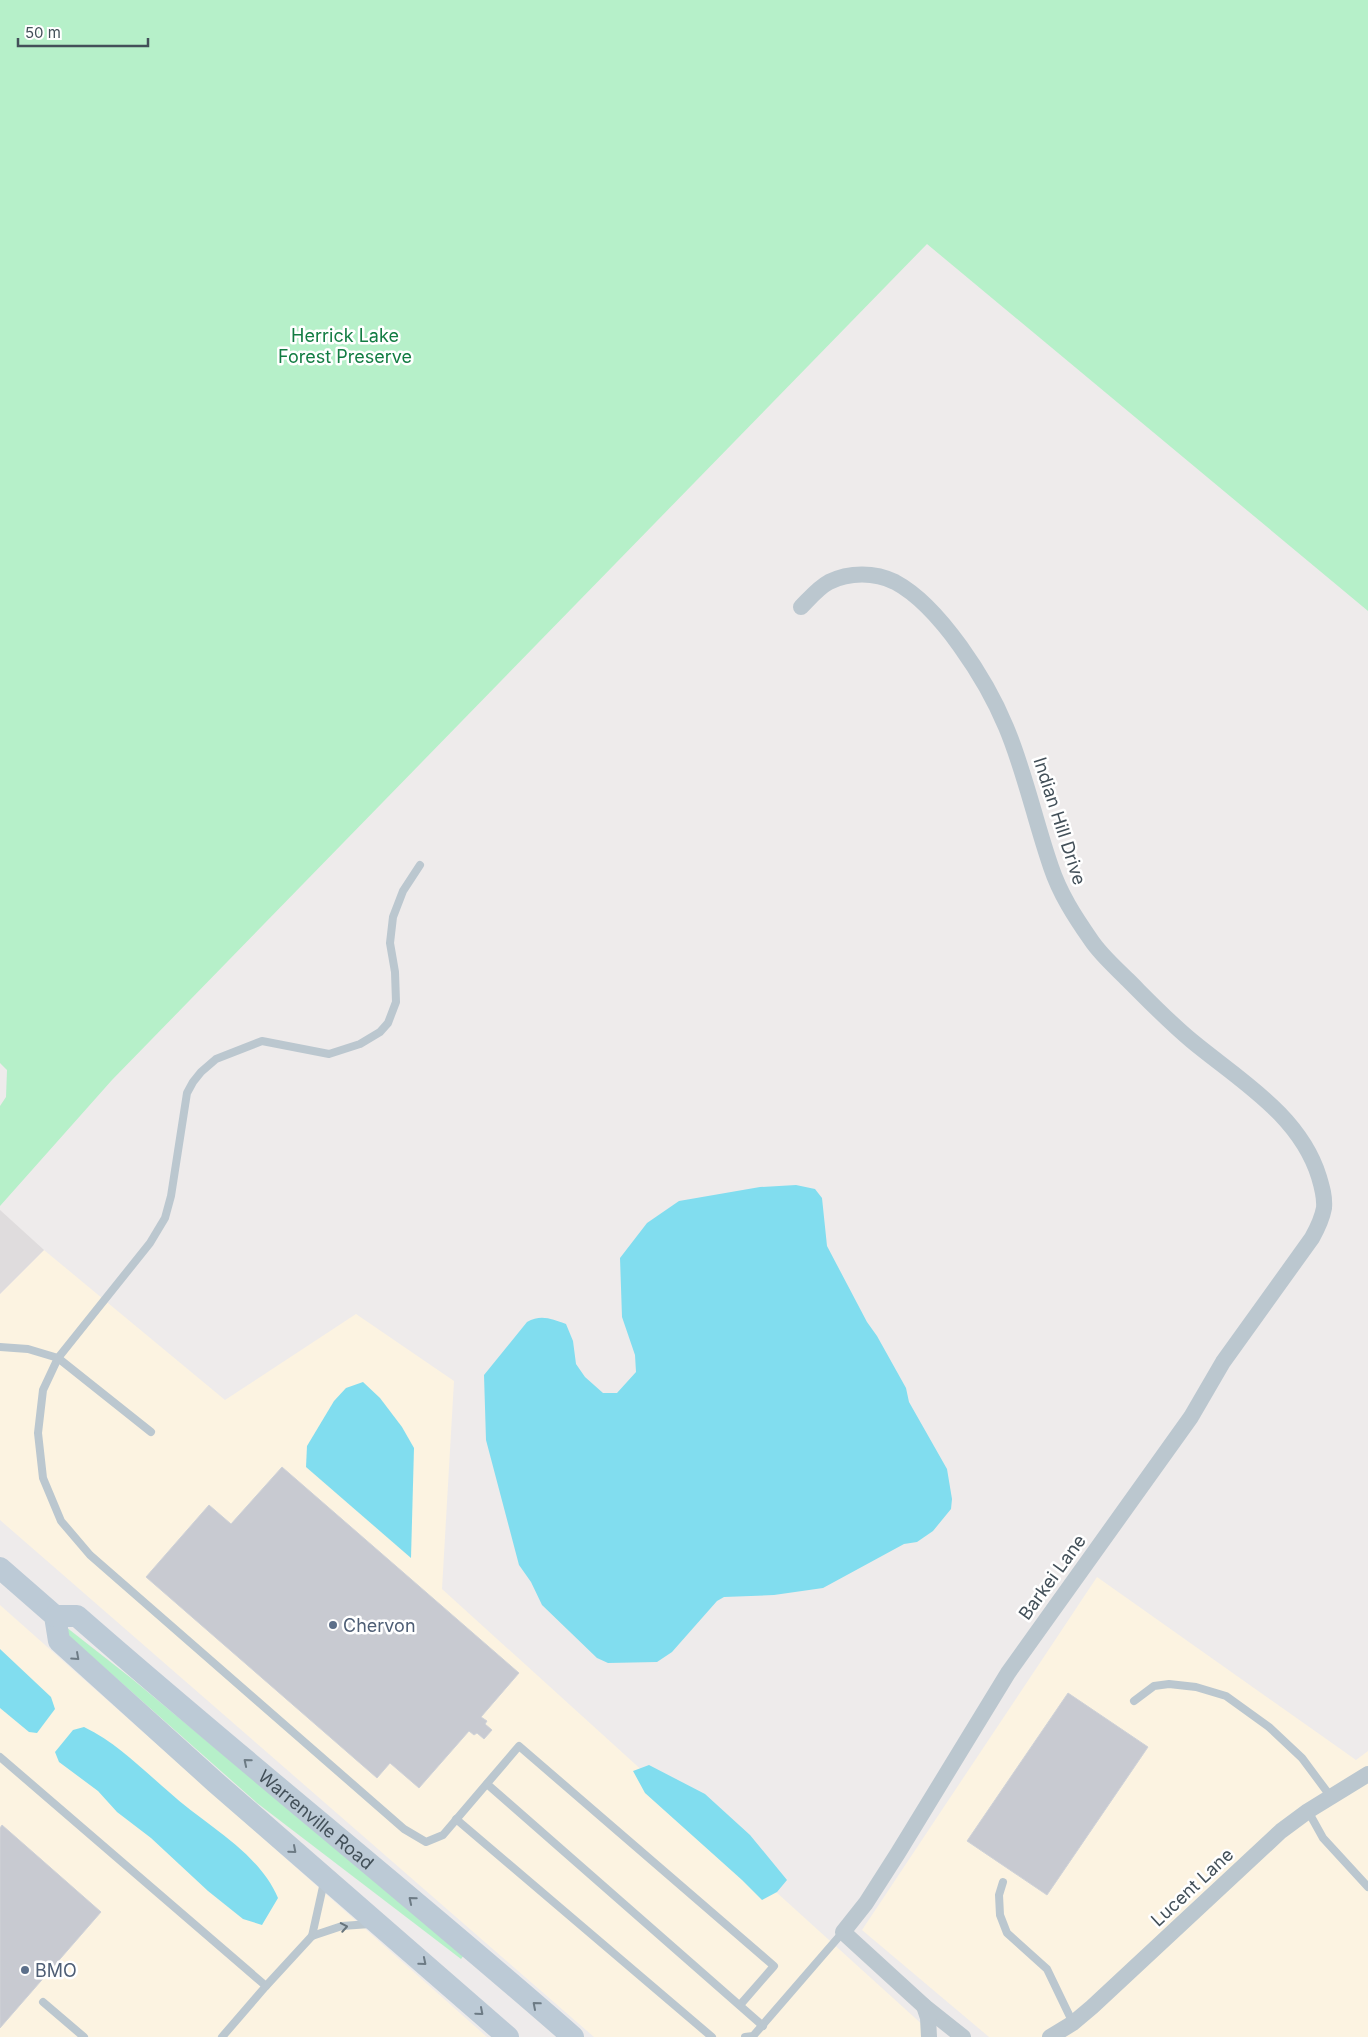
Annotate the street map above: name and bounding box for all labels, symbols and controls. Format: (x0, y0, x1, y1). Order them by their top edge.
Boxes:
scale bar (18, 15, 148, 47)
text: 50 m (25, 23, 61, 42)
park label: Herrick Lake Forest Preserve (278, 325, 412, 367)
street label: Indian Hill Drive (1029, 755, 1091, 887)
street label: Barkei Lane (1014, 1530, 1090, 1624)
place label: Chervon (343, 1615, 416, 1636)
marker: Chervon (327, 1619, 339, 1631)
one-way arrow (71, 1651, 80, 1660)
one-way arrow (244, 1759, 253, 1768)
street label: Warrenville Road (255, 1765, 378, 1873)
one-way arrow (288, 1844, 297, 1853)
street label: Lucent Lane (1147, 1844, 1237, 1930)
one-way arrow (409, 1896, 418, 1905)
one-way arrow (339, 1922, 348, 1933)
one-way arrow (417, 1957, 426, 1965)
place label: BMO (35, 1960, 77, 1981)
marker: BMO (19, 1964, 31, 1976)
one-way arrow (533, 2002, 542, 2011)
one-way arrow (474, 2006, 483, 2015)

